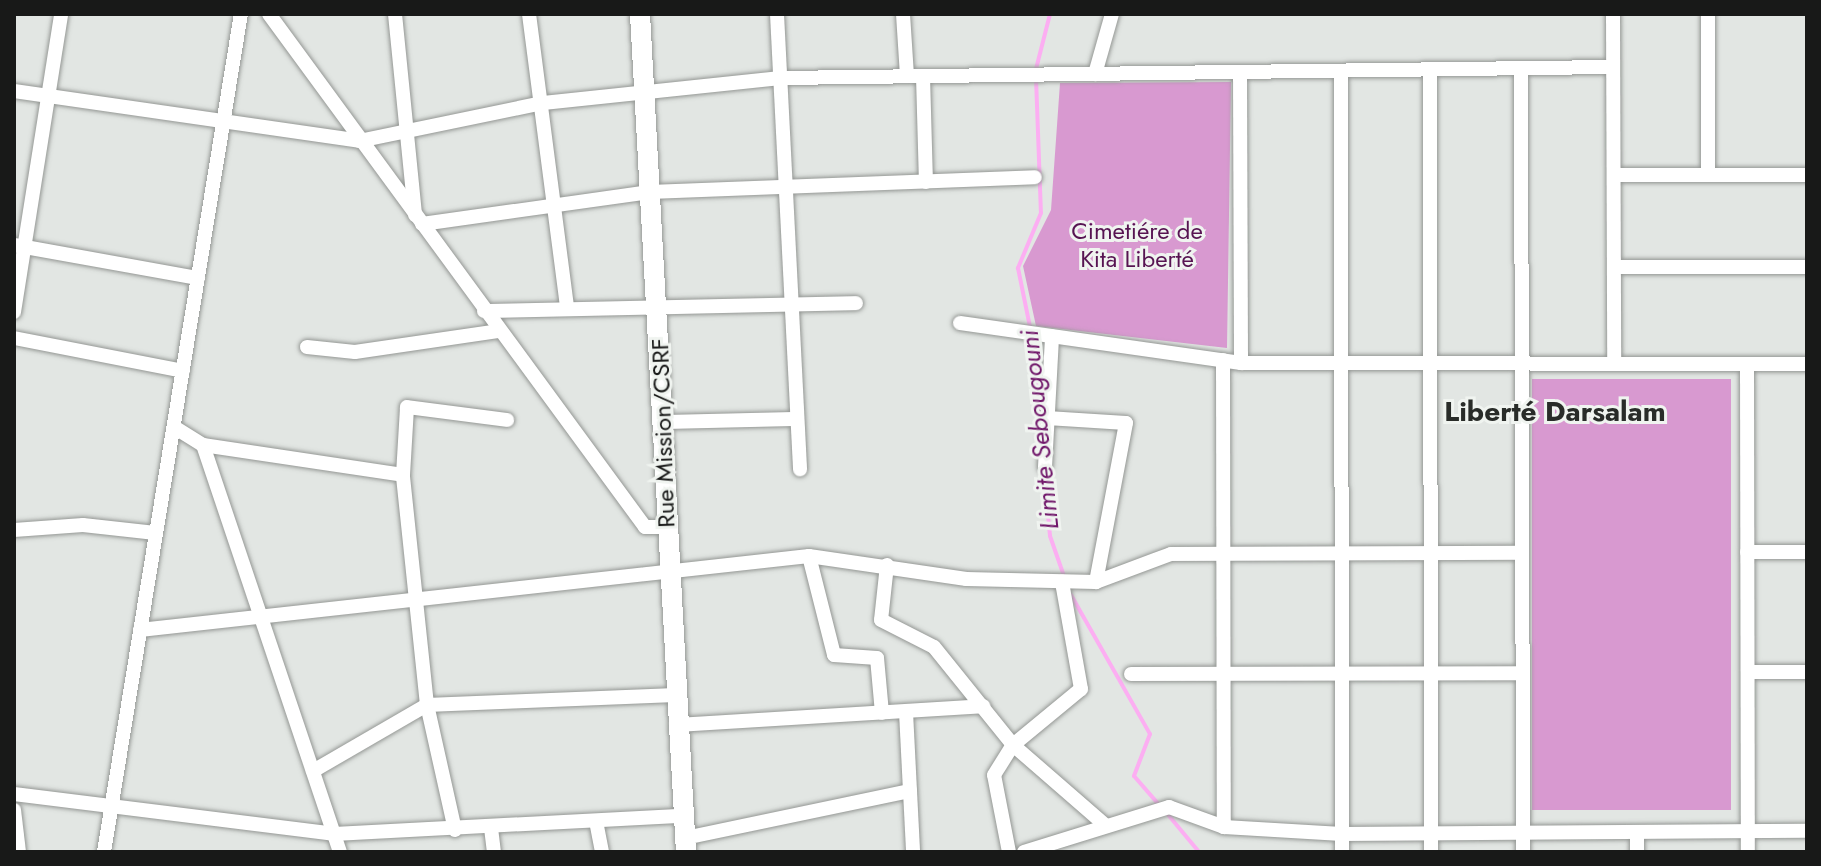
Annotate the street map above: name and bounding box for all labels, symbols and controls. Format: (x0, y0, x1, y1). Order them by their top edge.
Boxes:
park label: Cimetiére de Kita Liberté (1071, 217, 1203, 273)
water label: Limite Sebougouni (1014, 329, 1066, 531)
street label: Rue Mission/CSRF (645, 338, 681, 528)
district label: Liberté Darsalam (1444, 395, 1666, 429)

